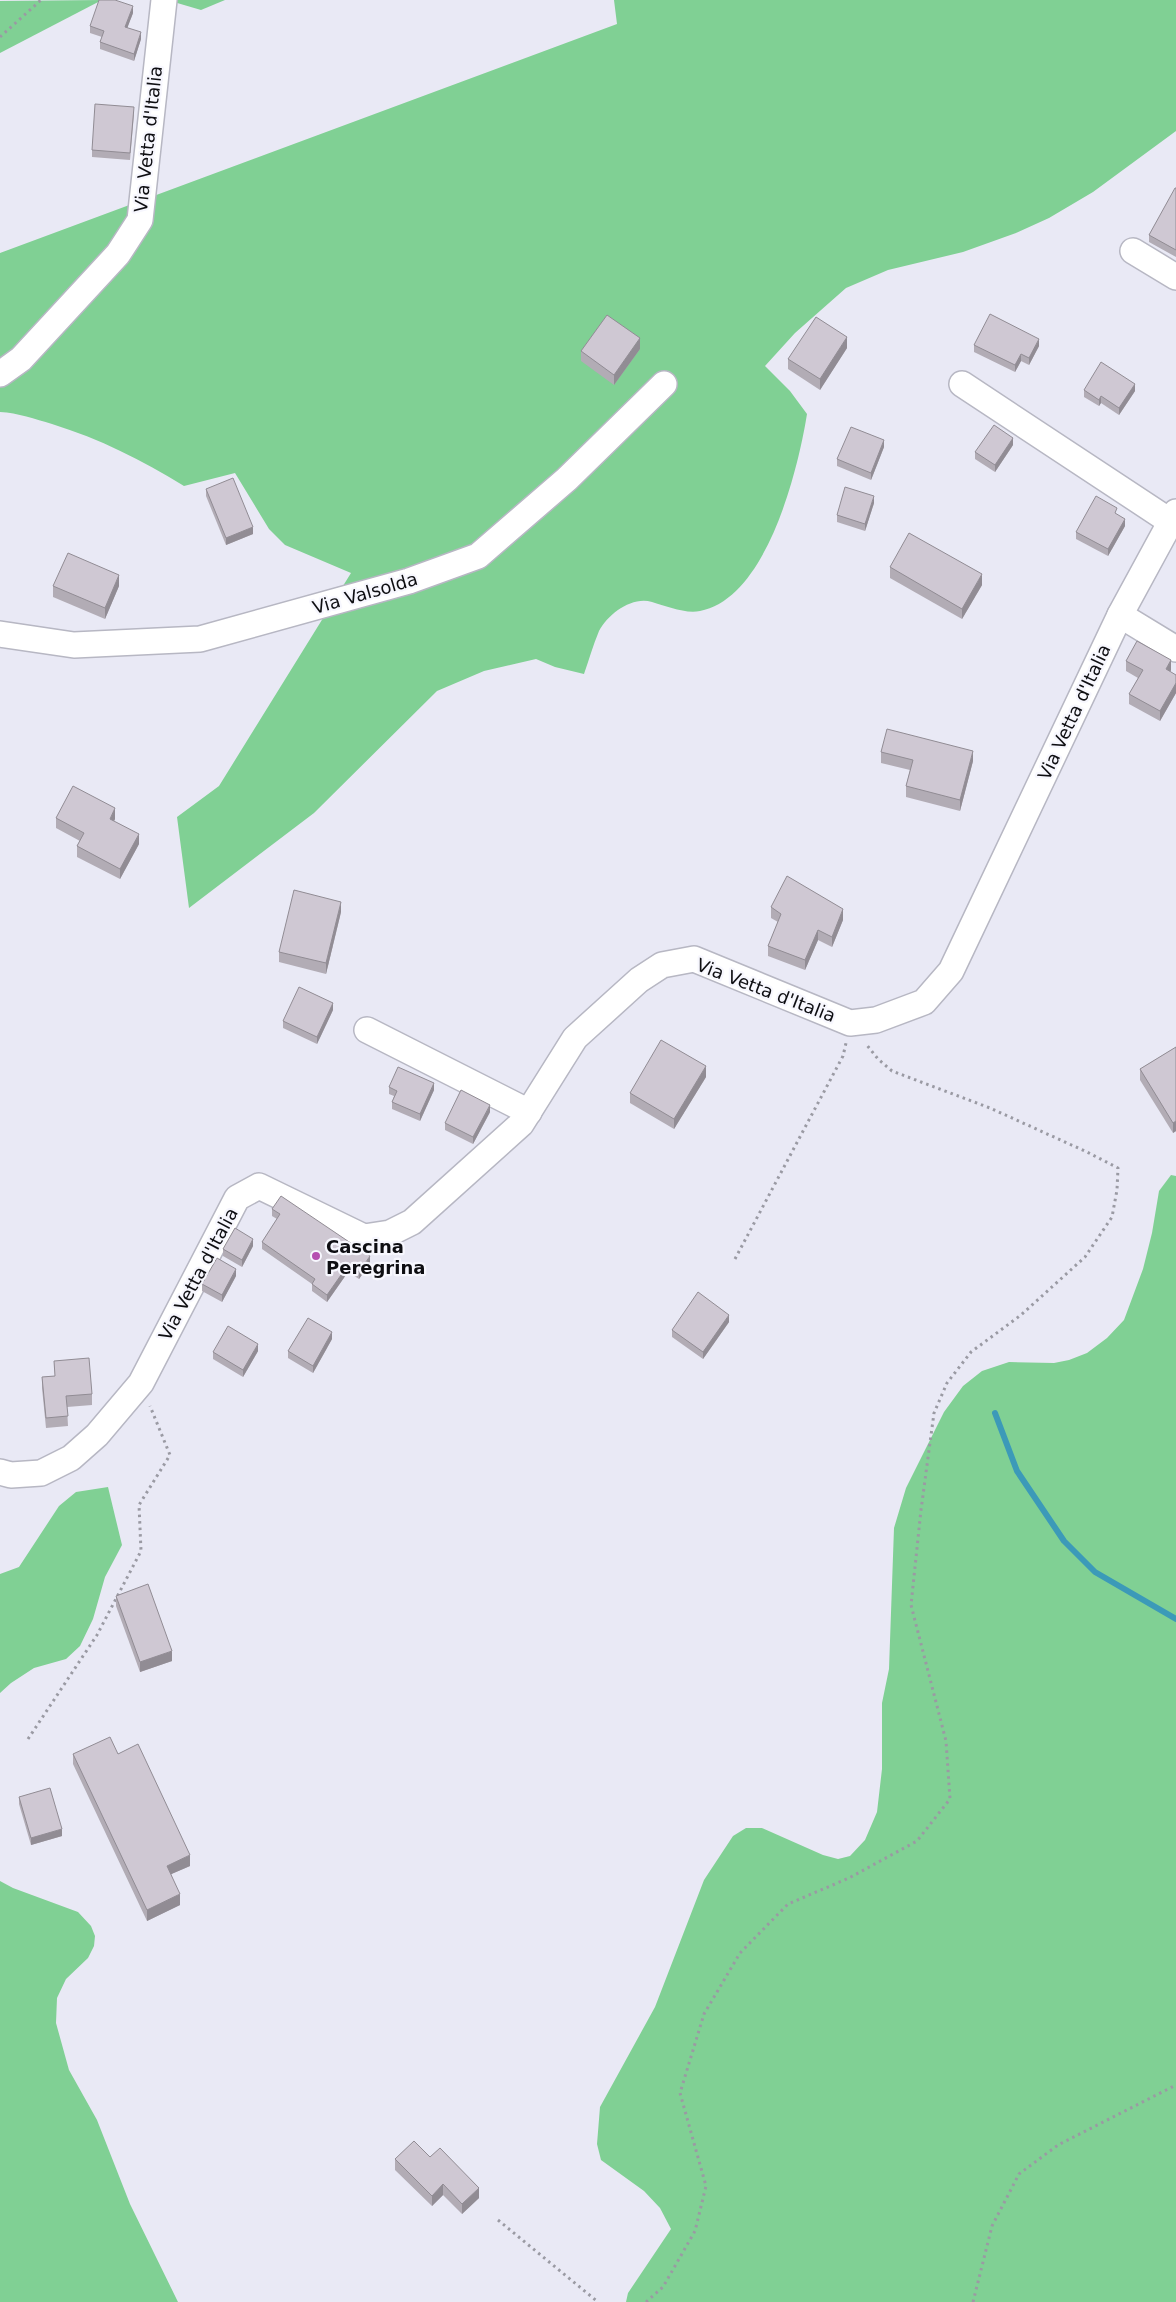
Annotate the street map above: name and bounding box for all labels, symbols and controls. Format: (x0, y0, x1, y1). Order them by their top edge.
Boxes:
street label: Via Vetta d'Italia (130, 65, 166, 213)
street label: Via Valsolda (310, 568, 420, 618)
street label: Via Vetta d'Italia (1033, 641, 1115, 783)
street label: Via Vetta d'Italia (693, 954, 839, 1026)
street label: Via Vetta d'Italia (154, 1204, 242, 1344)
place label: Cascina Peregrina (326, 1236, 425, 1278)
marker: Cascina Peregrina (310, 1250, 322, 1262)

